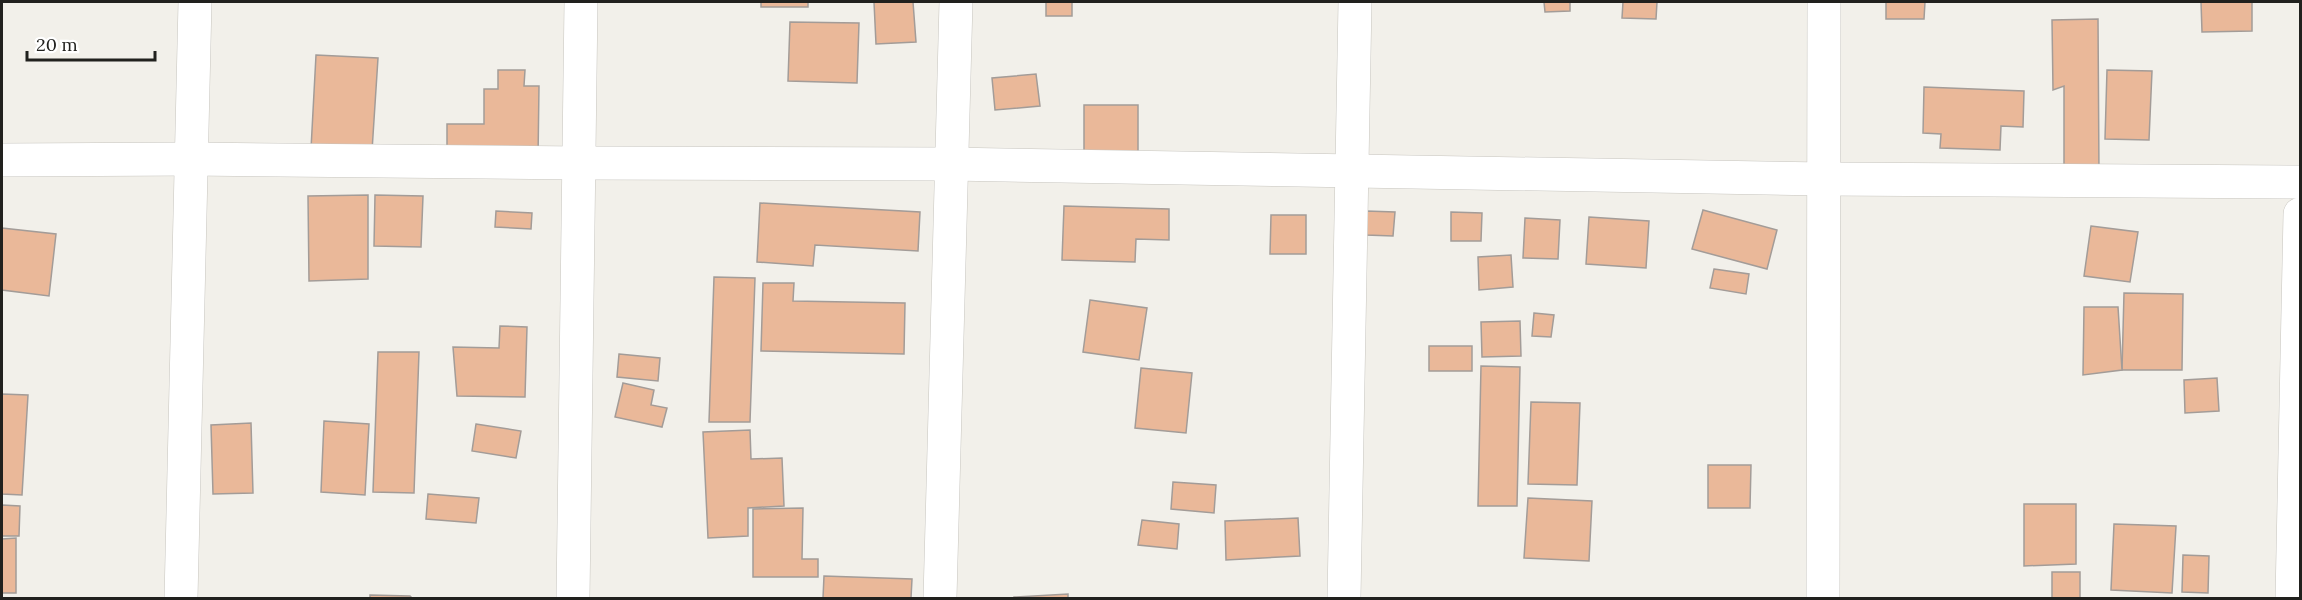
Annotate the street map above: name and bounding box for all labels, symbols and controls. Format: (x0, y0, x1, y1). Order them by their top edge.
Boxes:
scale bar (27, 24, 154, 62)
text: 20 m (36, 33, 78, 56)

